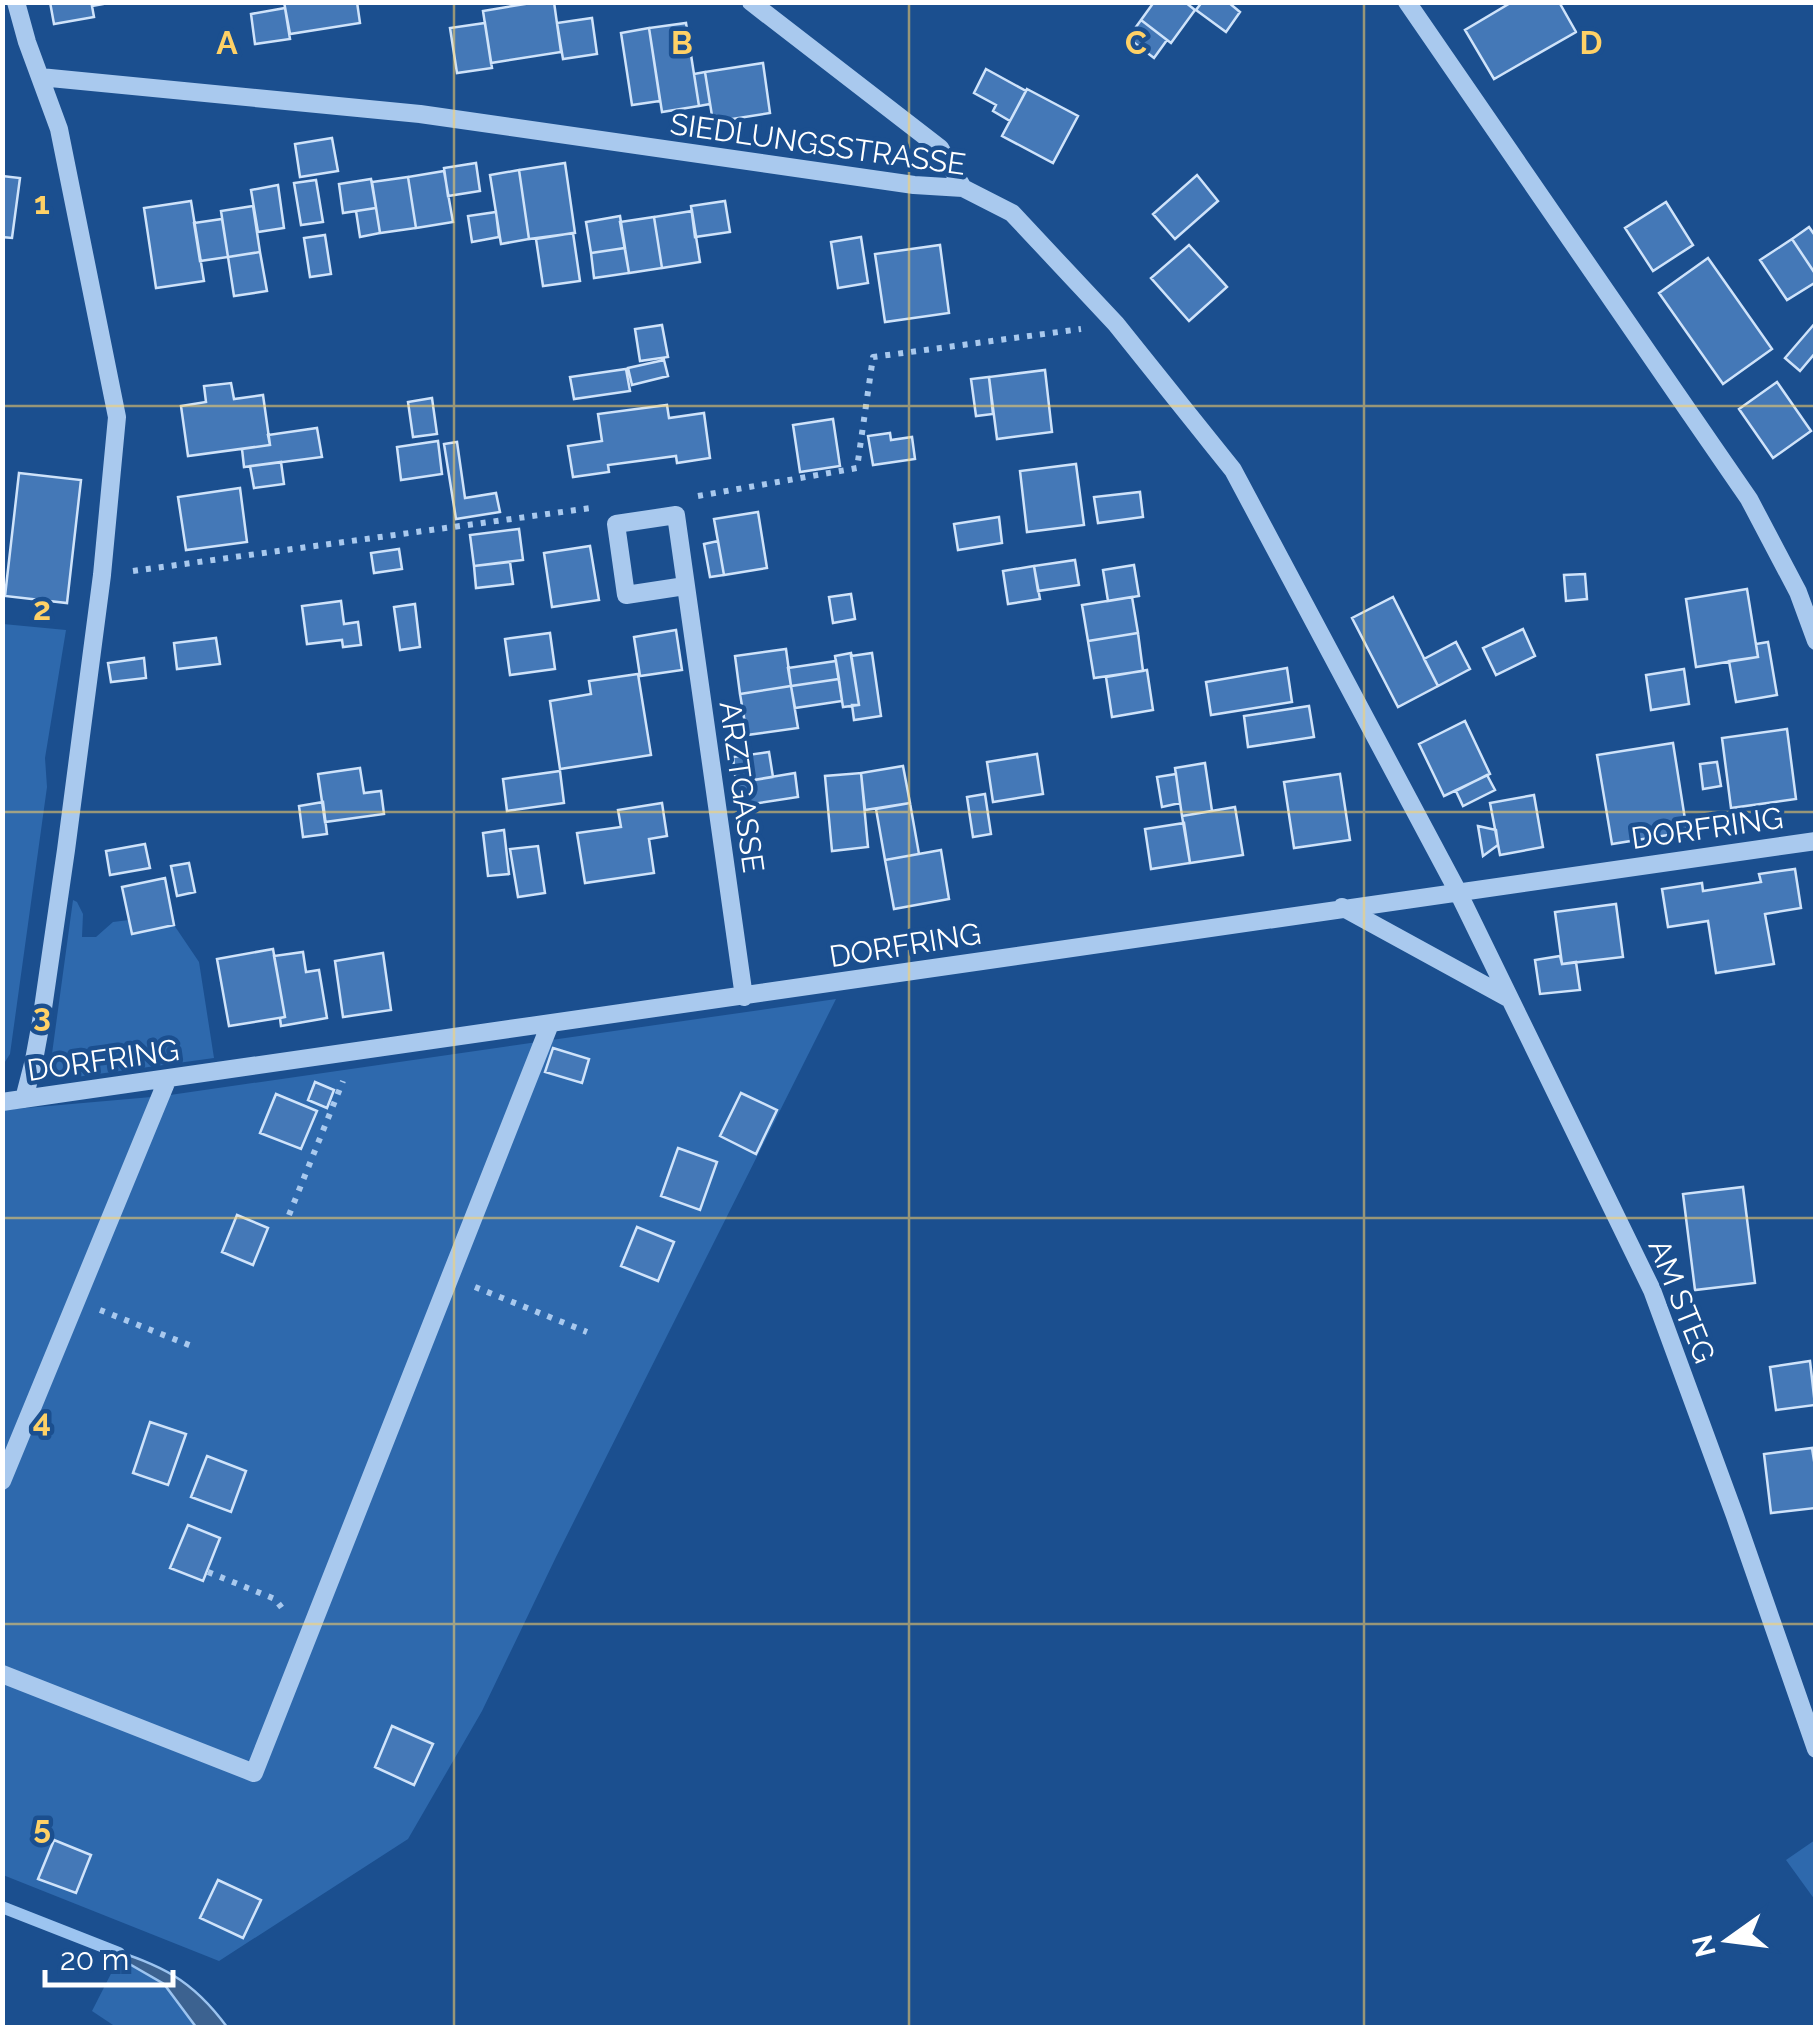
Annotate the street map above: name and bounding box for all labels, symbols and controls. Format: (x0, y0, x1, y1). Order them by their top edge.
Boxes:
text: A (216, 24, 238, 61)
text: B (671, 24, 693, 61)
text: C (1125, 24, 1147, 61)
text: D (1580, 24, 1602, 61)
street label: SIEDLUNGSSTRASSE (668, 106, 968, 182)
text: 1 (34, 184, 50, 221)
text: 2 (33, 590, 51, 627)
street label: ARZTGASSE (713, 699, 771, 875)
street label: DORFRING (1629, 800, 1785, 856)
street label: DORFRING (827, 916, 983, 974)
text: 3 (33, 996, 51, 1033)
street label: DORFRING (25, 1032, 181, 1088)
street label: AM STEG (1641, 1234, 1723, 1368)
text: 4 (33, 1402, 51, 1439)
text: 5 (33, 1808, 51, 1845)
north arrow (1678, 1890, 1778, 1990)
scale bar (45, 1925, 172, 1987)
text: N (1686, 1932, 1723, 1960)
text: 20 m (60, 1942, 129, 1977)

